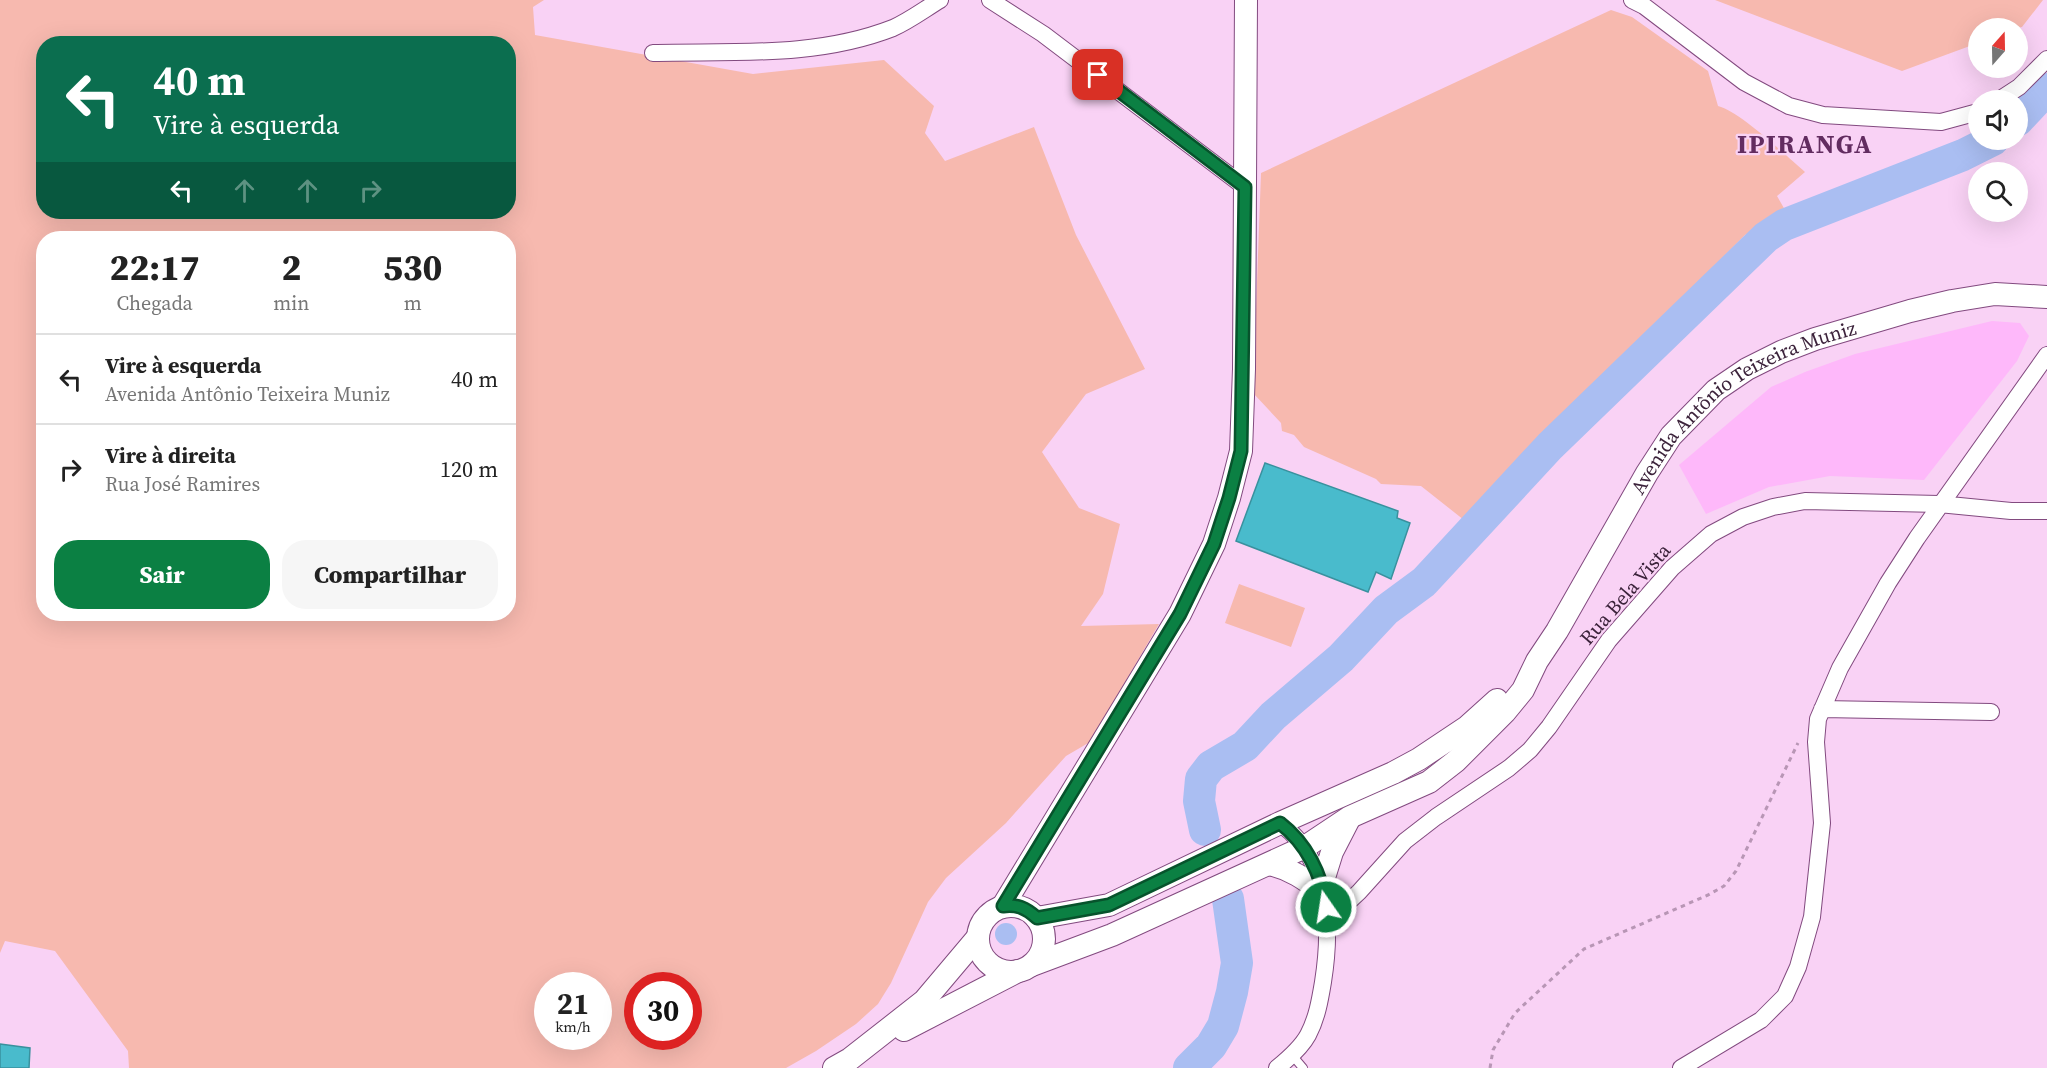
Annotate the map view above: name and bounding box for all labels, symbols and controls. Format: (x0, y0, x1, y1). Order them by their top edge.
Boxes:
north arrow (1968, 18, 2028, 78)
map controls (1968, 18, 2028, 222)
pin (1072, 49, 1123, 100)
text: 40 m (153, 51, 246, 109)
icon: arrive (1081, 58, 1114, 91)
icon: left (54, 60, 132, 138)
button: sound (1968, 90, 2028, 150)
text: Vire à esquerda (153, 106, 339, 143)
district label: IPIRANGA (1737, 126, 1873, 162)
button: search (1968, 162, 2028, 222)
icon: left (165, 174, 198, 207)
icon: ahead (228, 174, 261, 207)
icon: ahead (291, 174, 324, 207)
icon: right (354, 174, 387, 207)
text: 22:17 (110, 243, 200, 292)
text: 2 (281, 243, 301, 292)
text: 530 (383, 243, 442, 292)
text: Chegada (116, 289, 193, 317)
text: min (273, 289, 309, 317)
text: m (404, 289, 422, 317)
street label: Avenida Antônio Teixeira Muniz (1624, 314, 1859, 500)
text: Vire à esquerda (105, 350, 261, 380)
icon: left (54, 363, 87, 396)
text: 40 m (451, 364, 498, 394)
text: Avenida Antônio Teixeira Muniz (105, 380, 390, 408)
text: Vire à direita (105, 440, 236, 470)
icon: right (54, 453, 87, 486)
text: 120 m (440, 454, 498, 484)
text: Rua José Ramires (105, 470, 260, 498)
street label: Rua Bela Vista (1573, 537, 1677, 651)
button: Sair (54, 540, 270, 609)
button: Compartilhar (282, 540, 498, 609)
position arrow (1294, 875, 1358, 939)
speed limit sign: 30 (624, 972, 702, 1050)
text: 21 (557, 983, 589, 1024)
text: km/h (555, 1016, 591, 1037)

